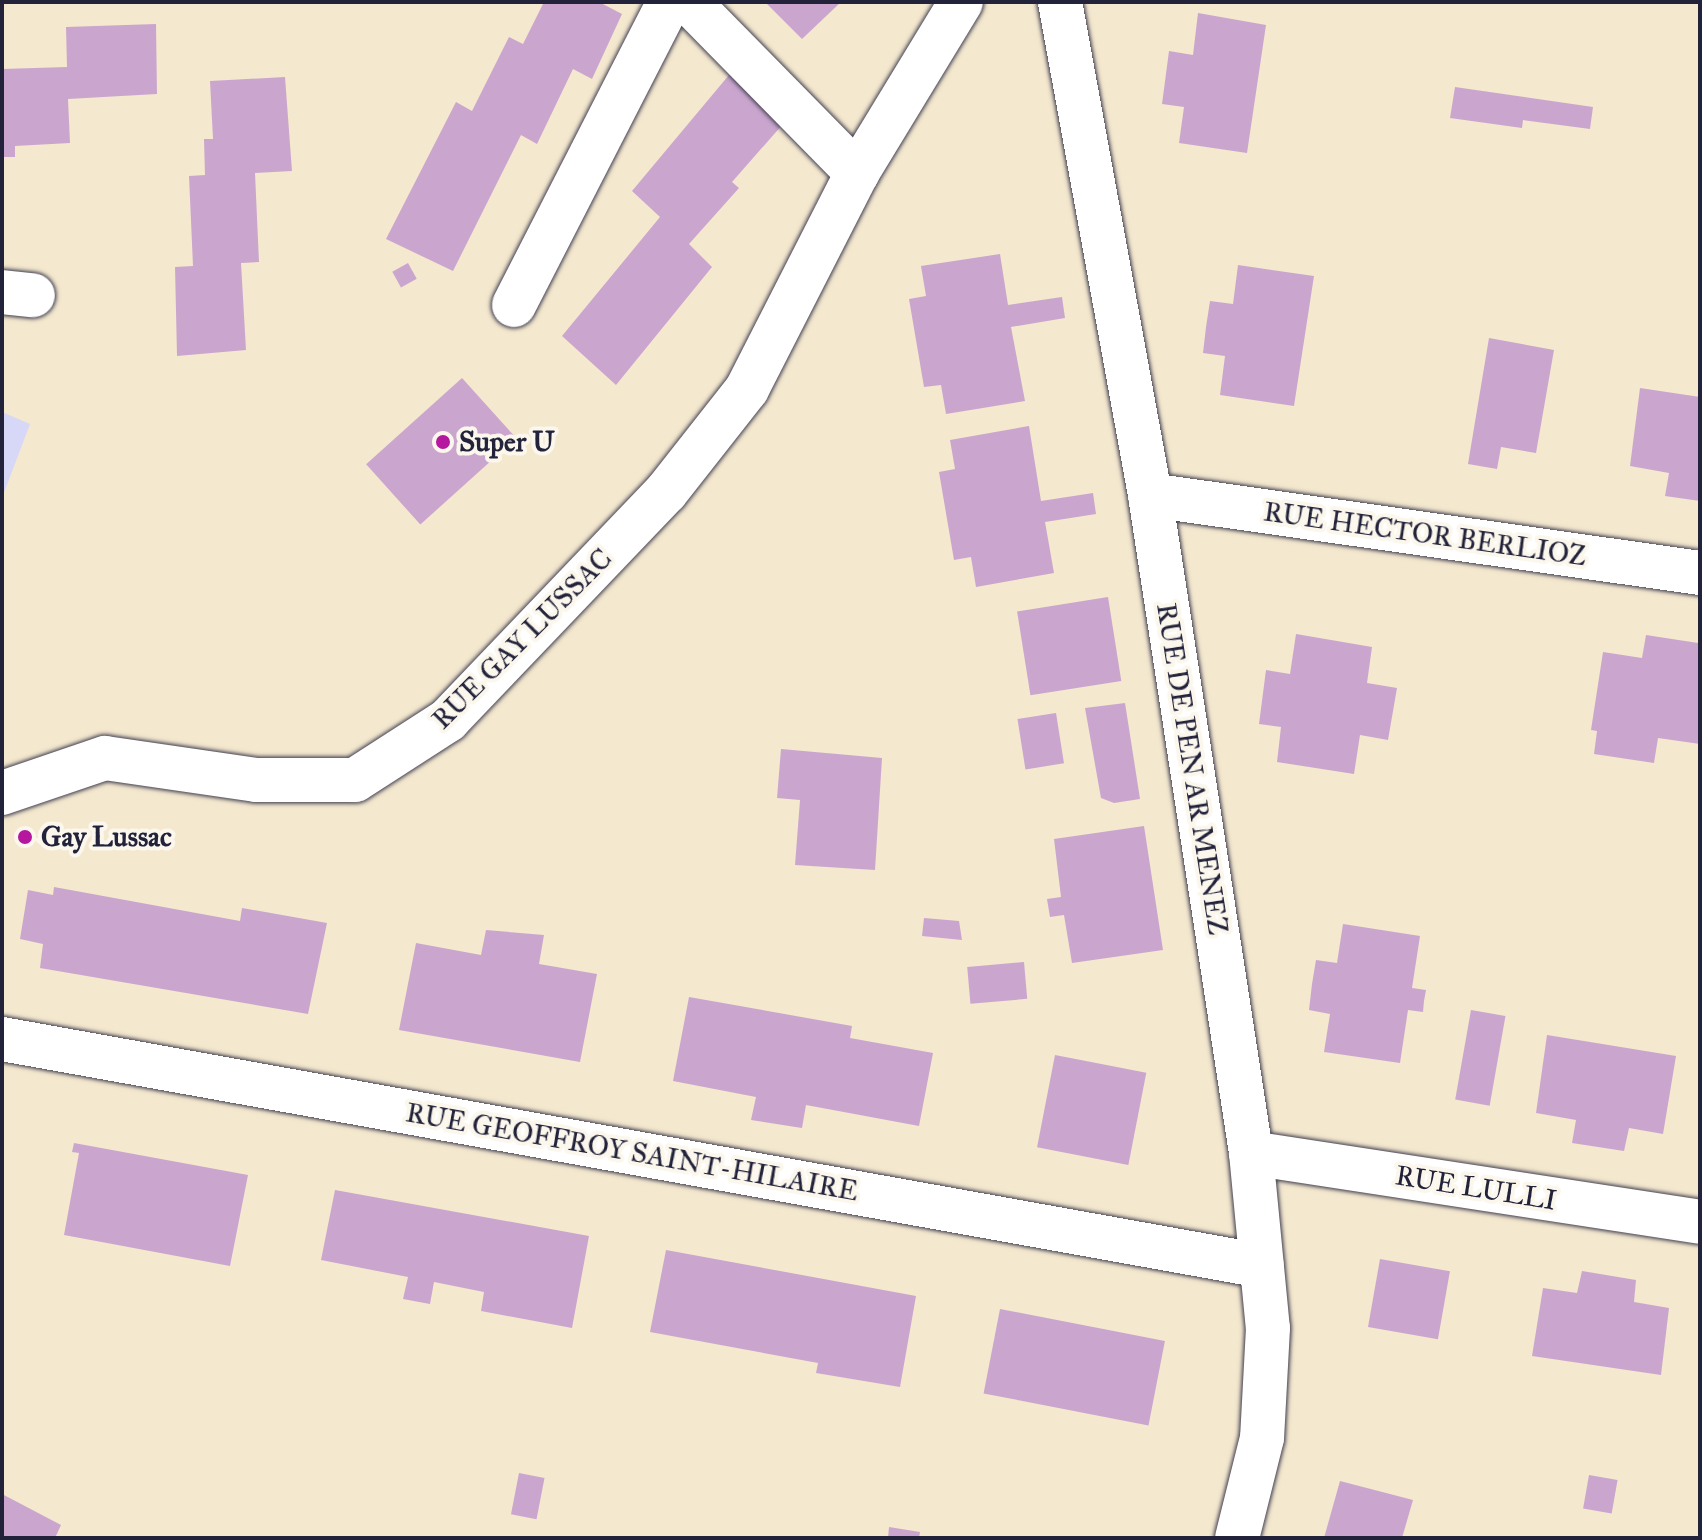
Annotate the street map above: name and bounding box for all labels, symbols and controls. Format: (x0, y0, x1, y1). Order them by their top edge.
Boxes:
place label: Super U (459, 425, 554, 459)
marker: Super U (434, 433, 452, 451)
street label: RUE HECTOR BERLIOZ (1262, 495, 1588, 573)
street label: RUE GAY LUSSAC (425, 542, 619, 736)
street label: RUE DE PEN AR MENEZ (1149, 601, 1235, 937)
place label: Gay Lussac (41, 820, 172, 854)
marker: Gay Lussac (16, 828, 34, 846)
street label: RUE GEOFFROY SAINT-HILAIRE (403, 1096, 861, 1208)
street label: RUE LULLI (1393, 1159, 1559, 1217)

